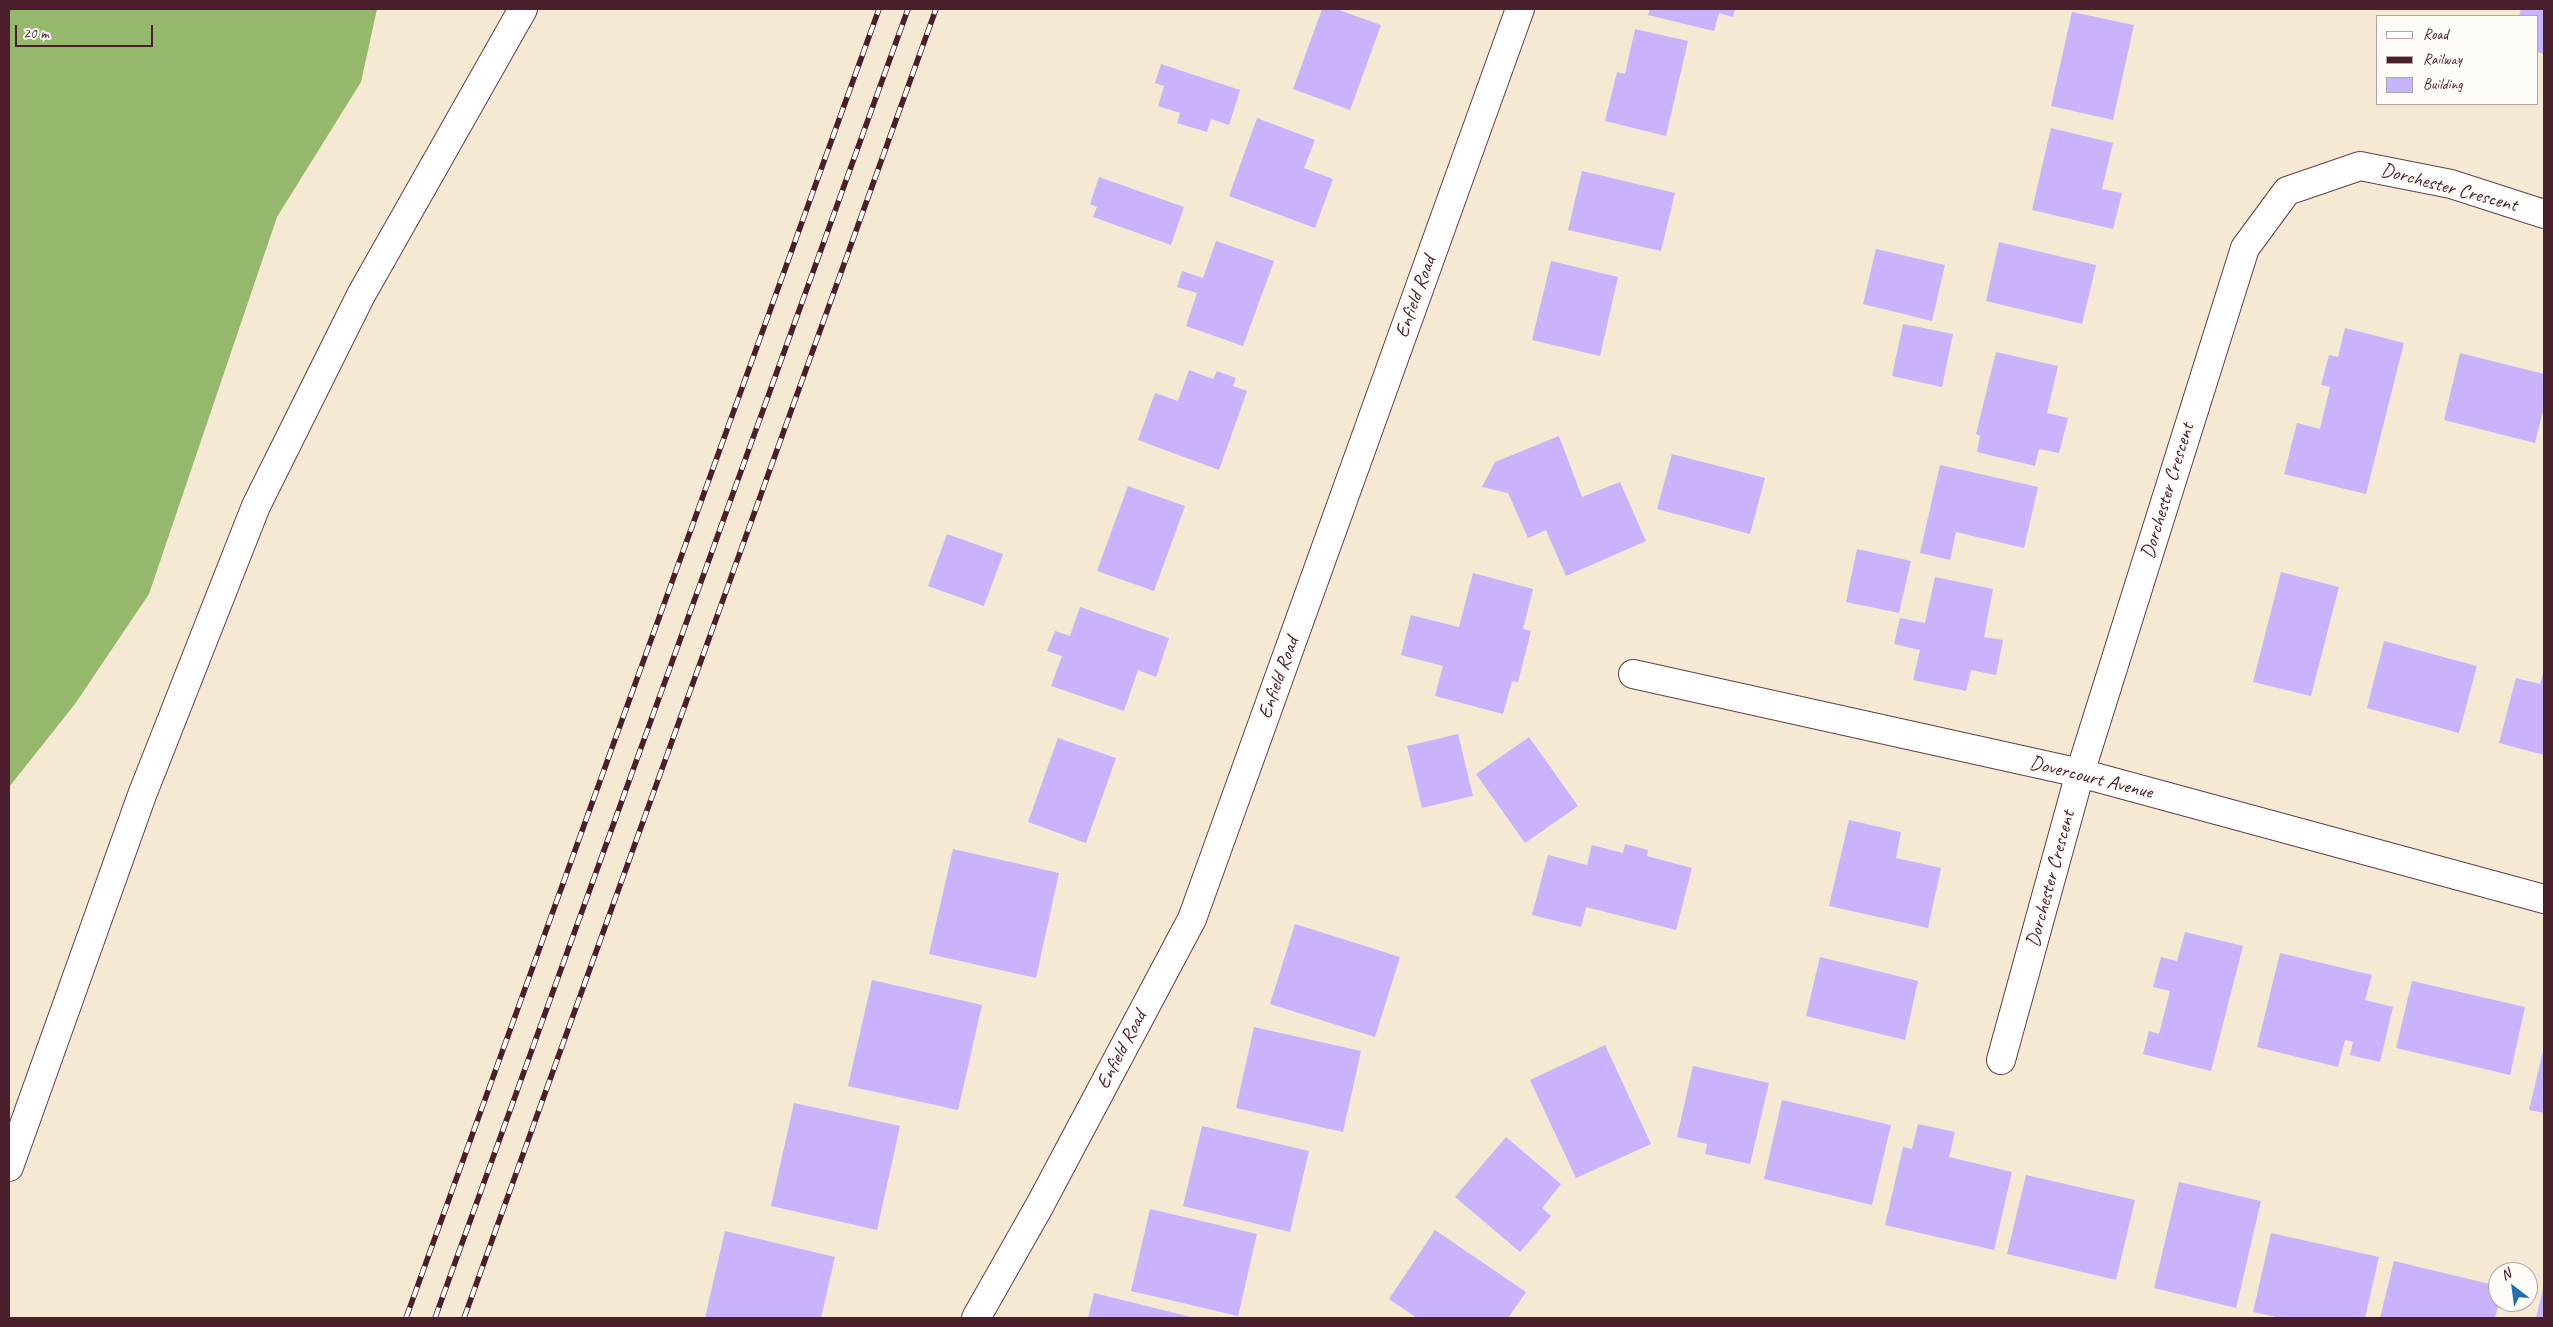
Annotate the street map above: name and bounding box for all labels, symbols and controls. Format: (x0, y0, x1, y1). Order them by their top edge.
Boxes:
scale bar (18, 15, 155, 47)
legend (2376, 15, 2538, 105)
text: 20 m (23, 24, 49, 43)
text: Road (2423, 25, 2448, 44)
text: Railway (2423, 50, 2462, 69)
text: Building (2423, 75, 2462, 94)
street label: Dorchester Crescent (2378, 158, 2520, 218)
street label: Enfield Road (1390, 253, 1442, 341)
street label: Dorchester Crescent (2136, 420, 2200, 562)
street label: Enfield Road (1253, 634, 1305, 722)
street label: Dovercourt Avenue (2027, 751, 2155, 805)
street label: Dorchester Crescent (2021, 808, 2081, 950)
street label: Enfield Road (1091, 1007, 1153, 1093)
north arrow (2488, 1262, 2538, 1312)
text: N (2498, 1265, 2514, 1284)

